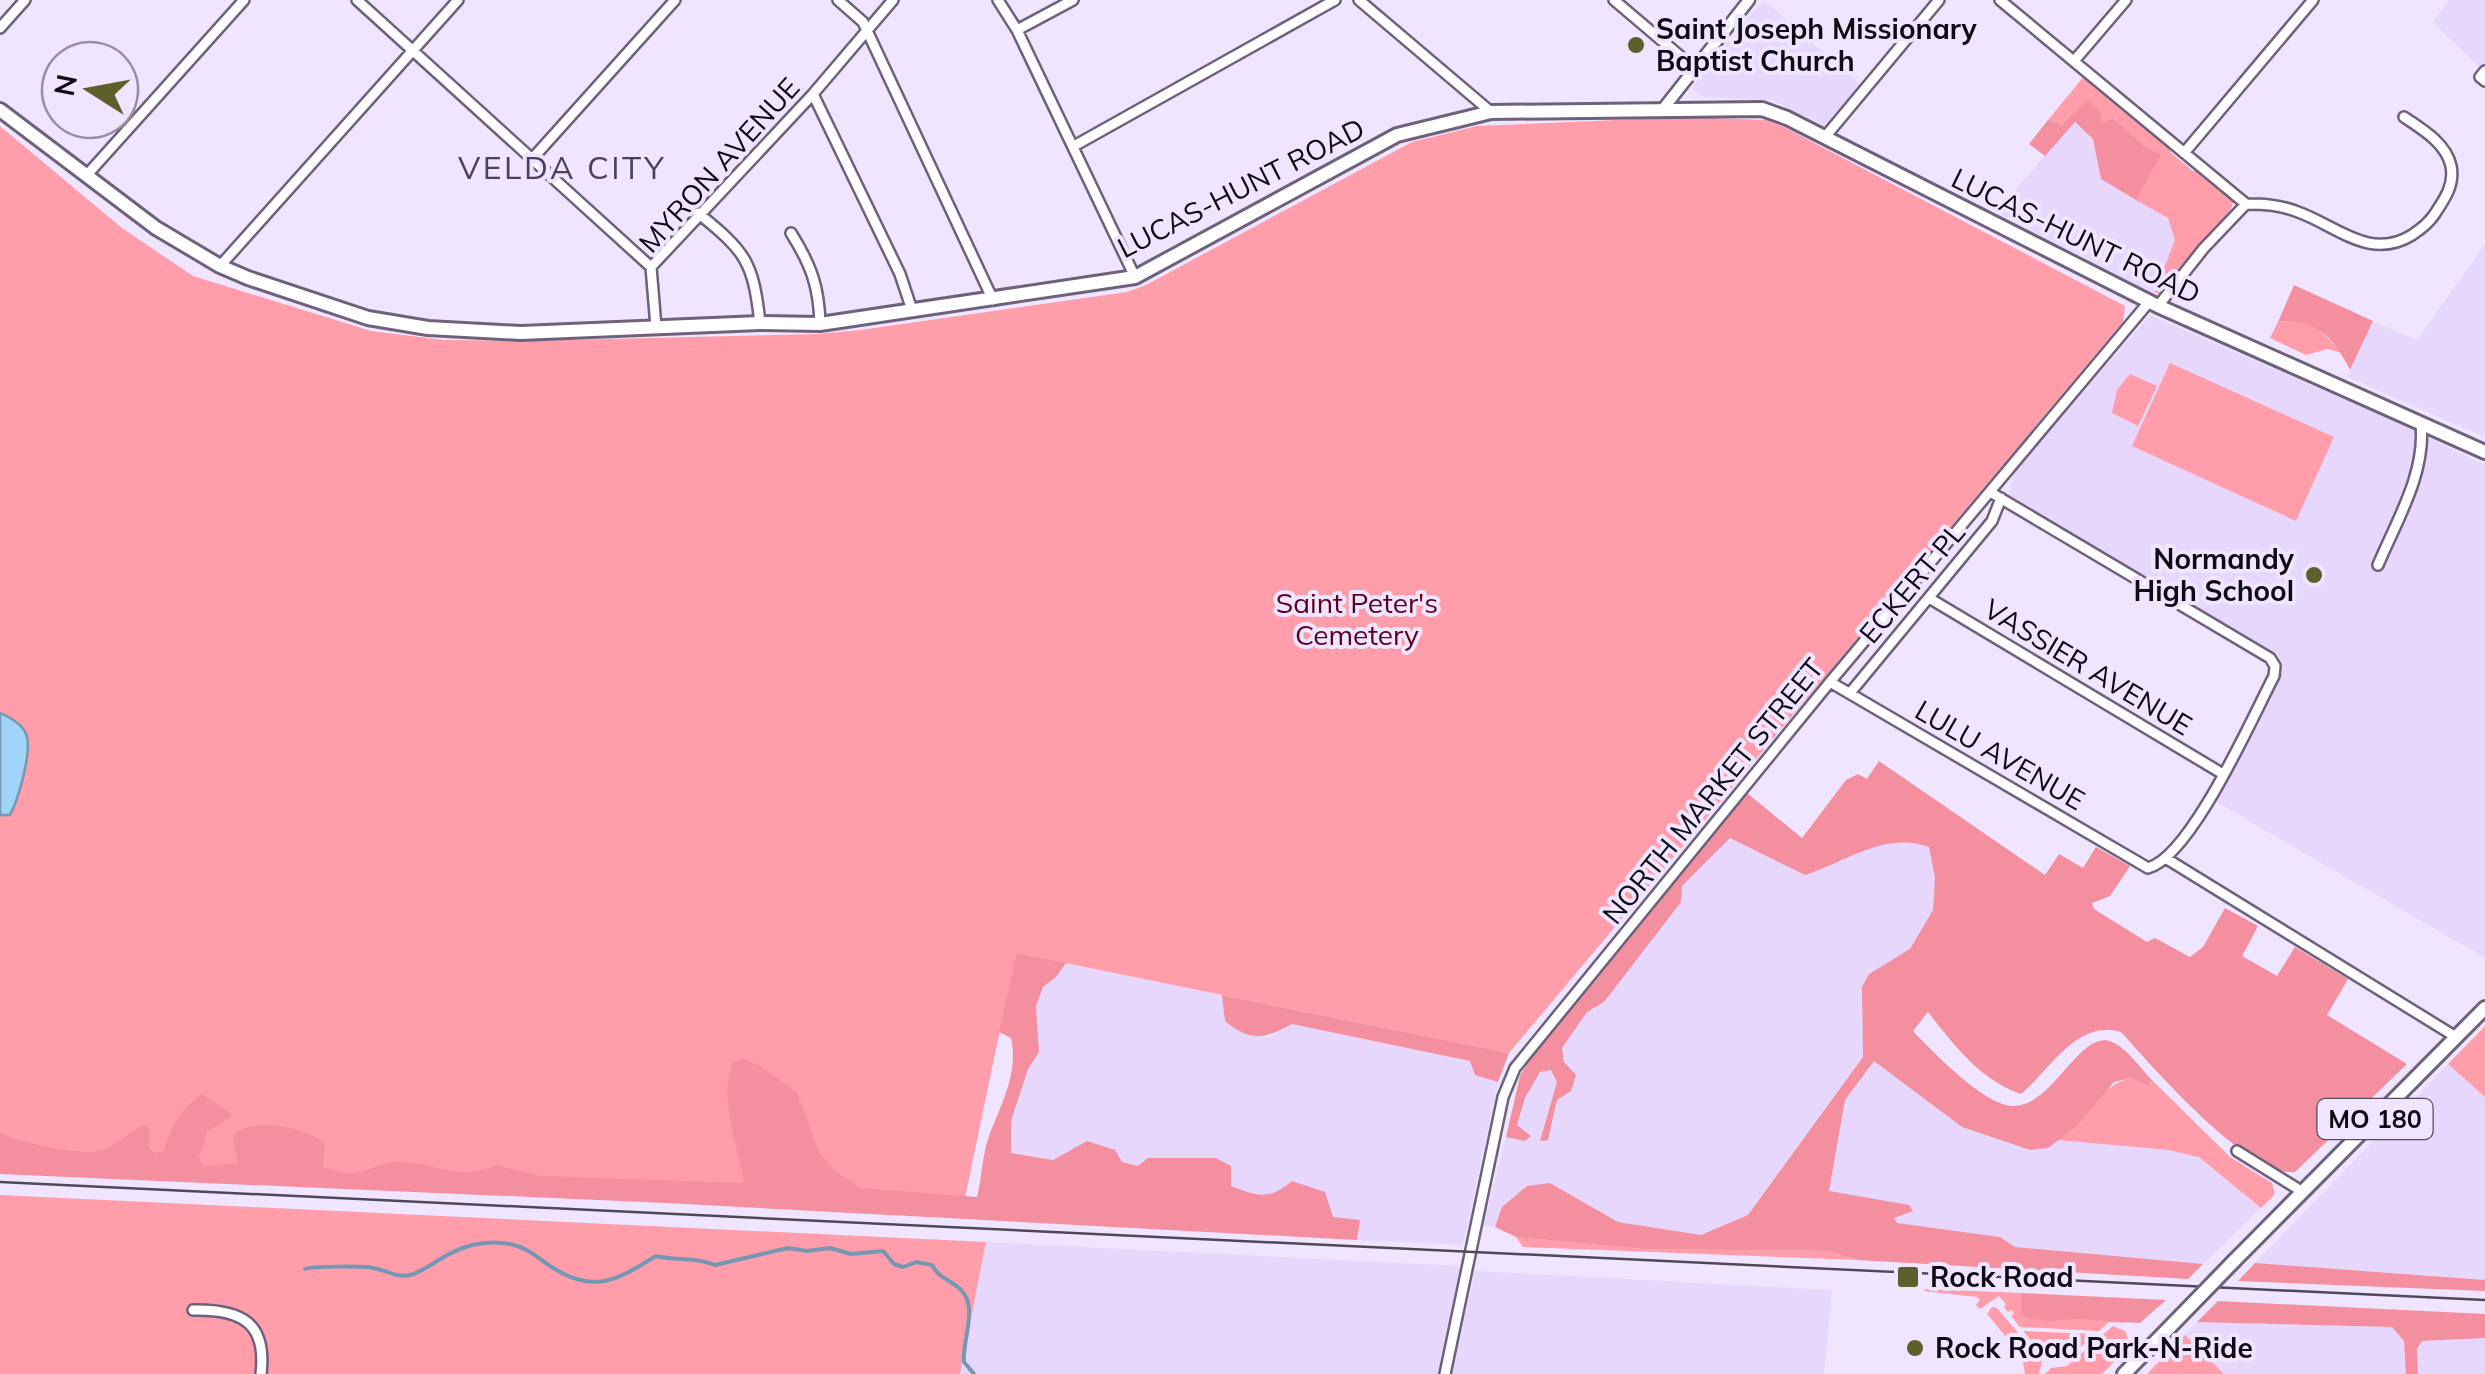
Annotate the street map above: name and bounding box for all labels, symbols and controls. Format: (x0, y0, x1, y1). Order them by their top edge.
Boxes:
place label: Saint Joseph Missionary Baptist Church (1656, 11, 1978, 78)
marker: Saint Joseph Missionary Baptist Church (1625, 34, 1647, 56)
north arrow (40, 40, 140, 140)
street label: MYRON AVENUE (631, 70, 806, 259)
text: N (46, 71, 84, 99)
street label: LUCAS-HUNT ROAD (1111, 110, 1370, 265)
district label: VELDA CITY (458, 147, 666, 187)
street label: LUCAS-HUNT ROAD (1946, 160, 2206, 311)
street label: ECKERT PL (1851, 515, 1972, 650)
place label: Normandy High School (2134, 541, 2295, 608)
marker: Normandy High School (2303, 564, 2325, 586)
park label: Saint Peter's Cemetery (1276, 585, 1438, 652)
street label: VASSIER AVENUE (1978, 591, 2199, 742)
street label: NORTH MARKET STREET (1595, 651, 1831, 931)
street label: LULU AVENUE (1909, 692, 2091, 817)
road number: MO 180 (2318, 1099, 2432, 1139)
place label: Rock Road (1930, 1259, 2074, 1294)
marker: Rock Road (1895, 1264, 1921, 1290)
place label: Rock Road Park-N-Ride (1935, 1330, 2253, 1365)
marker: Rock Road Park-N-Ride (1904, 1337, 1926, 1359)

